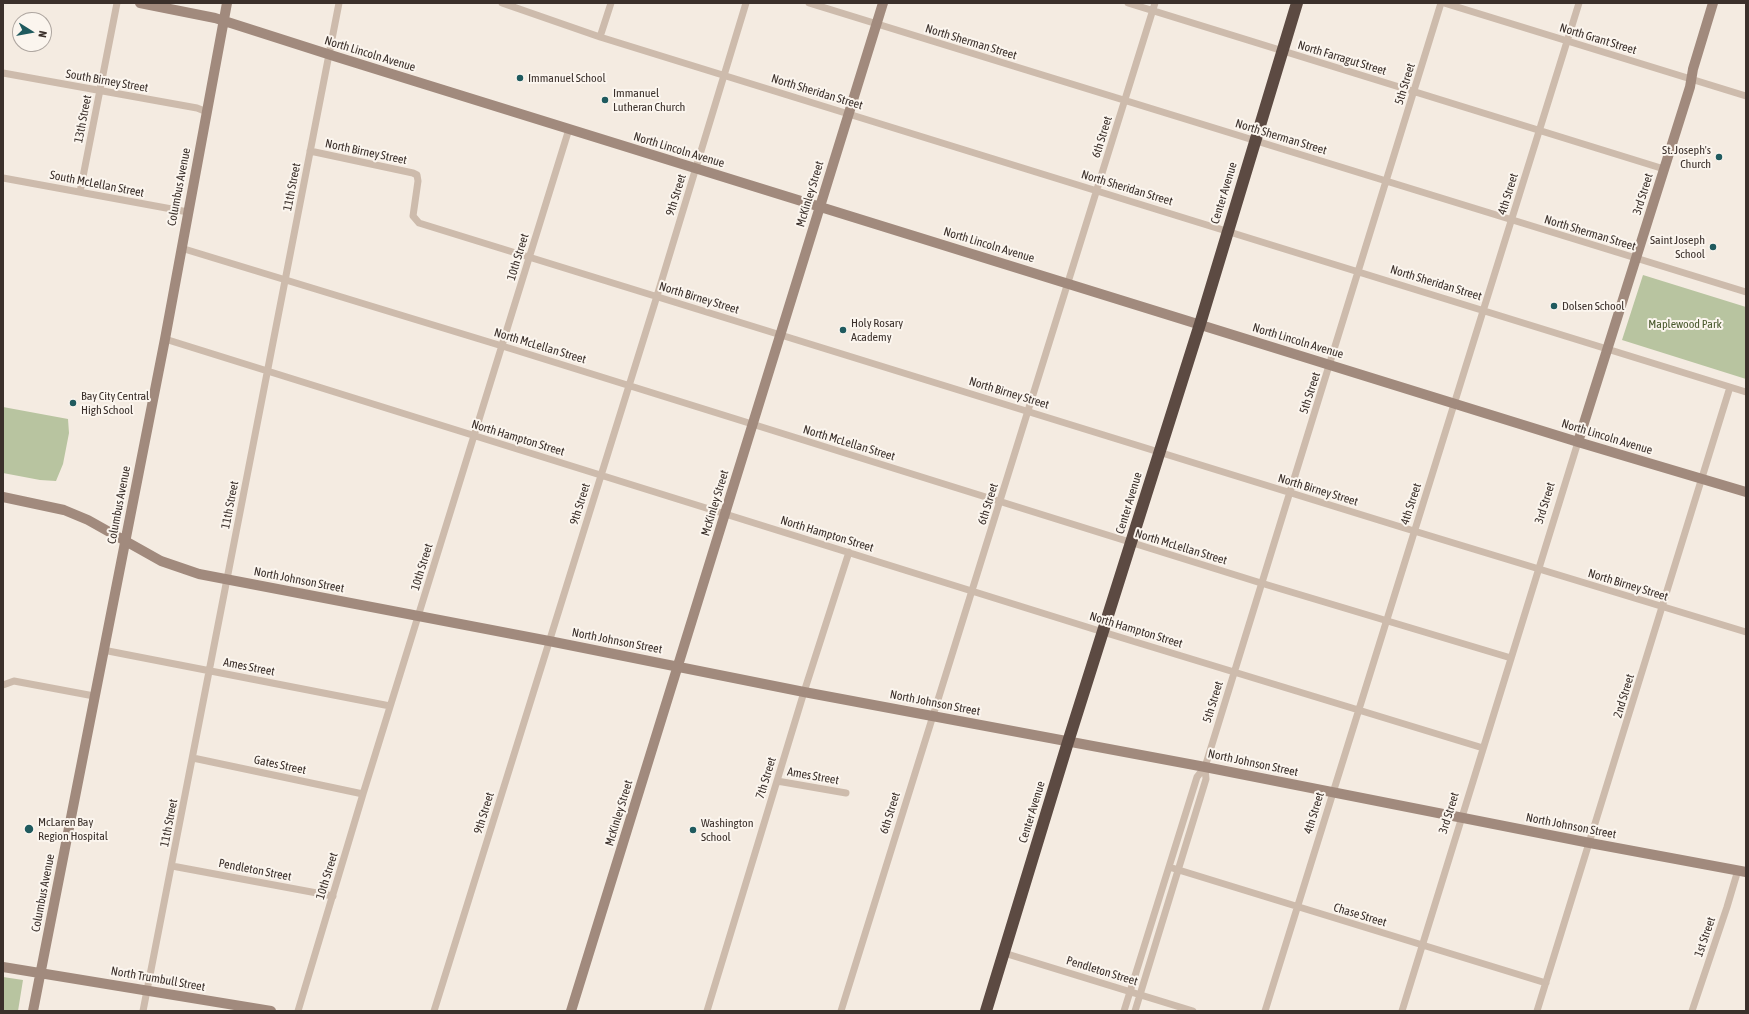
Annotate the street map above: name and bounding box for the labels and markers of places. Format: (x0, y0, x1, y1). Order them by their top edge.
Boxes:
place label: Immanuel School (528, 71, 606, 85)
marker: Immanuel School (515, 73, 525, 83)
place label: Immanuel Lutheran Church (613, 86, 685, 114)
marker: Immanuel Lutheran Church (600, 95, 610, 105)
place label: St. Joseph's Church (1662, 143, 1711, 171)
marker: St. Joseph's Church (1714, 152, 1724, 162)
place label: Saint Joseph School (1650, 233, 1705, 261)
marker: Saint Joseph School (1708, 242, 1718, 252)
place label: Dolsen School (1562, 299, 1624, 313)
marker: Dolsen School (1549, 301, 1559, 311)
place label: Holy Rosary Academy (851, 316, 903, 344)
marker: Holy Rosary Academy (838, 325, 848, 335)
place label: Bay City Central High School (81, 389, 149, 417)
marker: Bay City Central High School (68, 398, 78, 408)
place label: McLaren Bay Region Hospital (38, 815, 108, 843)
place label: Washington School (701, 816, 754, 844)
marker: McLaren Bay Region Hospital (23, 823, 35, 835)
marker: Washington School (688, 825, 698, 835)

